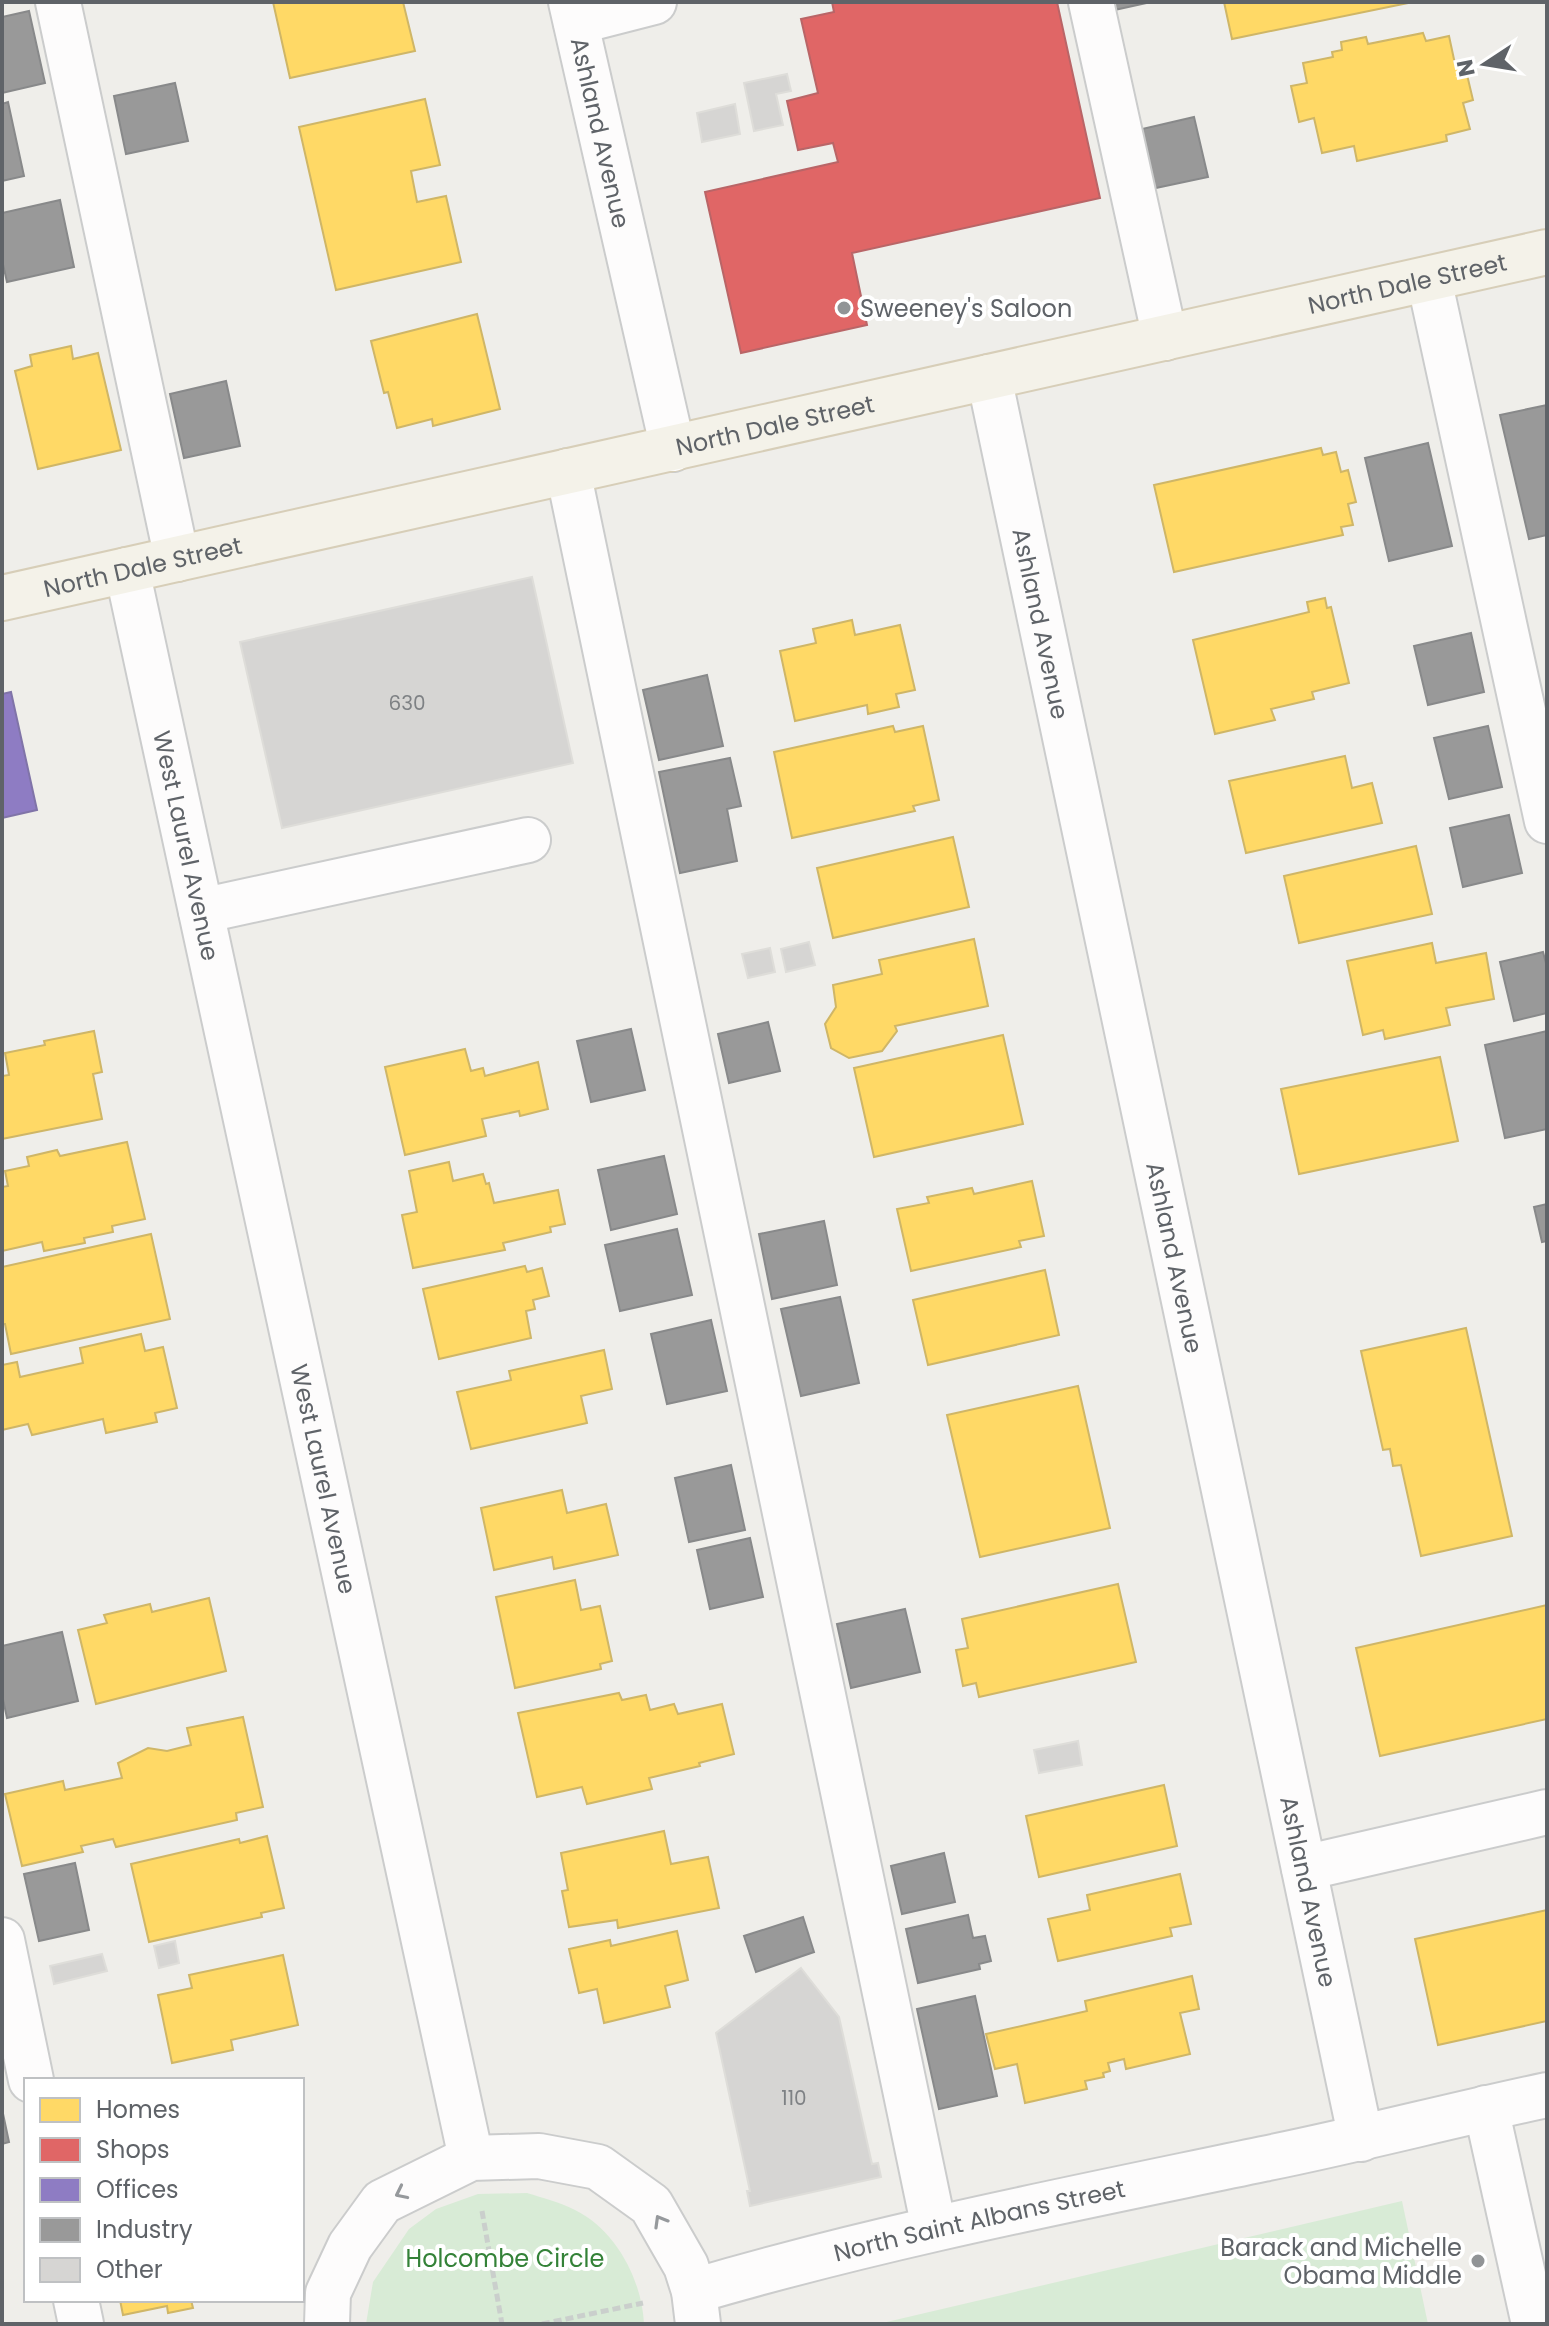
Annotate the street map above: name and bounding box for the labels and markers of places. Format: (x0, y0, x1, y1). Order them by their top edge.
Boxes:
place label: Sweeney's Saloon (860, 292, 1072, 325)
marker: Sweeney's Saloon (835, 299, 853, 317)
place label: Barack and Michelle Obama Middle (1220, 2231, 1462, 2292)
marker: Barack and Michelle Obama Middle (1469, 2252, 1487, 2270)

